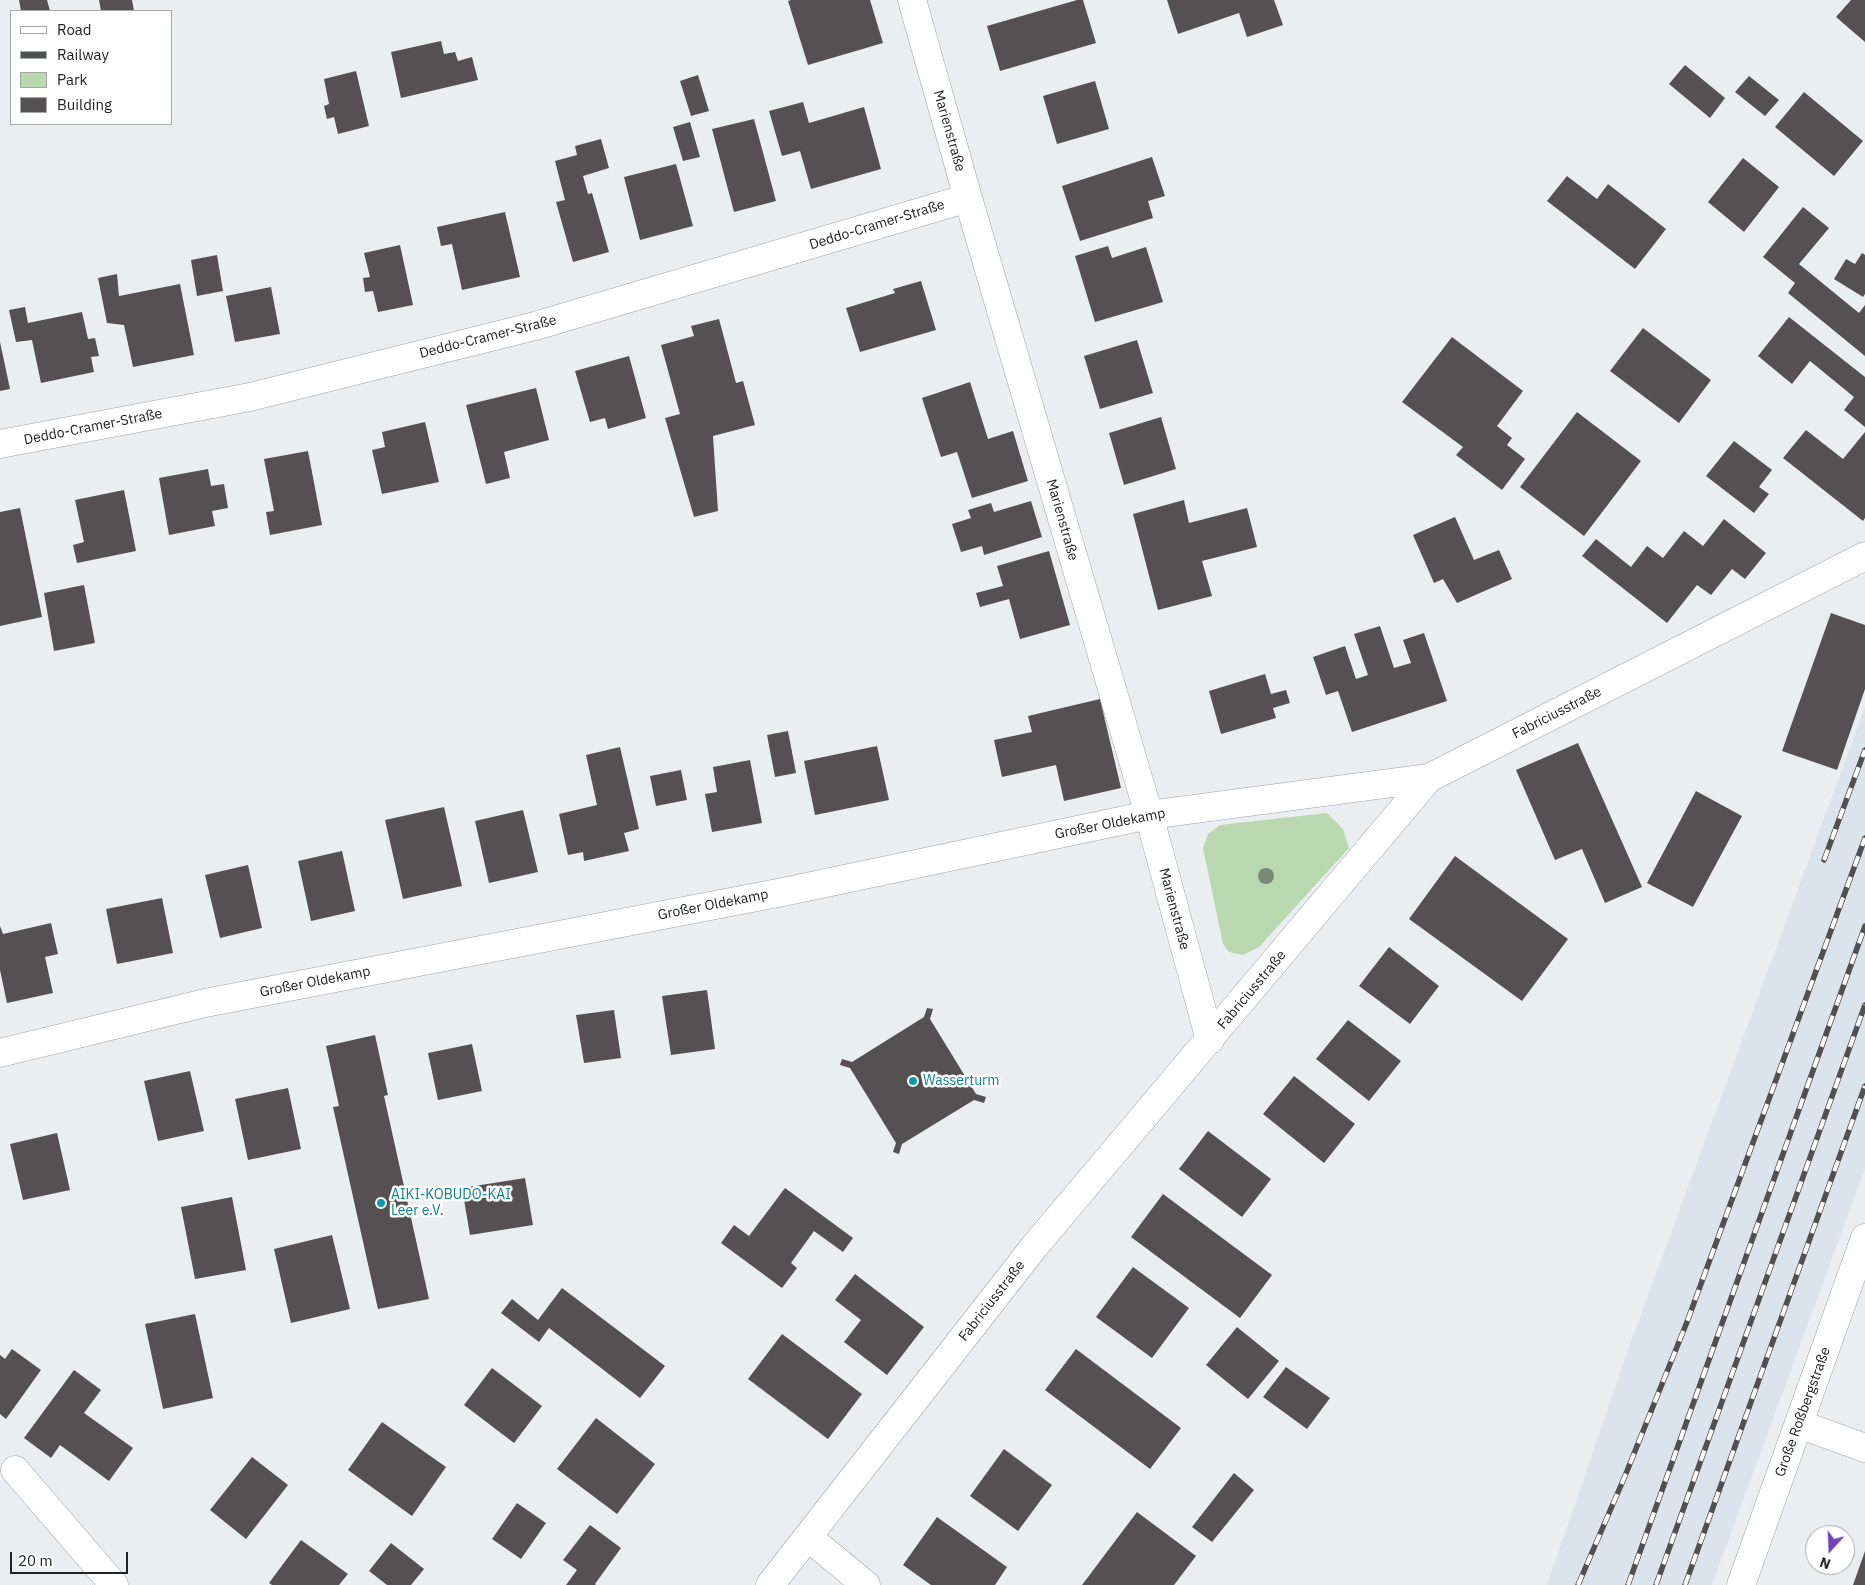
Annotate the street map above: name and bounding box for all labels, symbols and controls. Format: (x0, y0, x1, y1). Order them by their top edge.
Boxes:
legend (10, 10, 172, 125)
text: Road (57, 20, 92, 39)
text: Railway (57, 45, 109, 64)
text: Park (57, 70, 87, 89)
street label: Marienstraße (929, 88, 969, 174)
text: Building (57, 95, 112, 114)
street label: Deddo-Cramer-Straße (807, 196, 947, 254)
street label: Deddo-Cramer-Straße (418, 312, 558, 362)
street label: Deddo-Cramer-Straße (22, 405, 164, 449)
street label: Marienstraße (1042, 477, 1082, 563)
street label: Fabriciusstraße (1510, 683, 1604, 743)
street label: Großer Oldekamp (1053, 805, 1167, 843)
street label: Marienstraße (1155, 866, 1193, 952)
street label: Großer Oldekamp (656, 886, 770, 924)
street label: Fabriciusstraße (1214, 947, 1290, 1033)
street label: Großer Oldekamp (258, 963, 372, 1001)
place label: Wasserturm (923, 1073, 999, 1089)
marker: Wasserturm (907, 1075, 919, 1087)
place label: AIKI-KOBUDO-KAI Leer e.V. (391, 1187, 511, 1220)
marker: AIKI-KOBUDO-KAI Leer e.V. (375, 1197, 387, 1209)
street label: Fabriciusstraße (955, 1257, 1029, 1345)
street label: Große Roßbergstraße (1772, 1345, 1834, 1479)
north arrow (1805, 1525, 1855, 1575)
scale bar (12, 1542, 130, 1574)
text: 20 m (18, 1551, 53, 1570)
text: N (1817, 1553, 1833, 1573)

